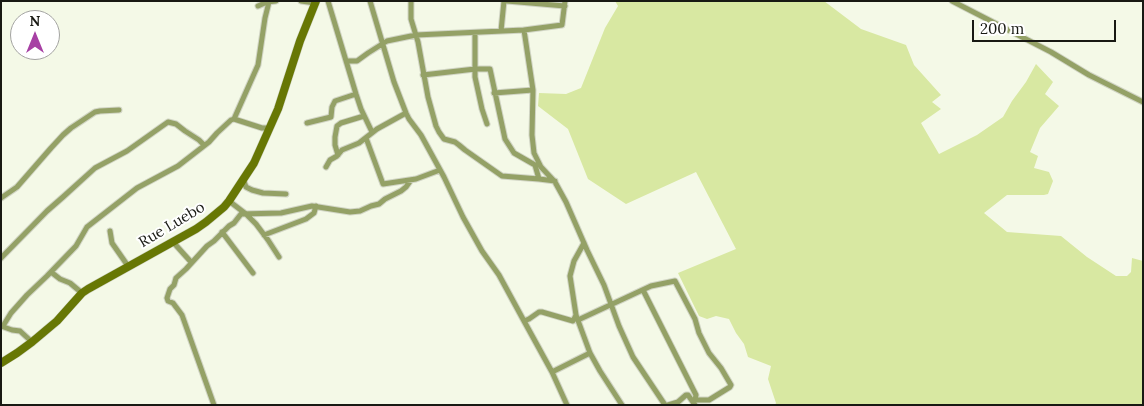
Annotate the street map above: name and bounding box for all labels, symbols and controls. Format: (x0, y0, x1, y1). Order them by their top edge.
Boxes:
north arrow (10, 10, 60, 60)
scale bar (974, 10, 1118, 42)
text: N (30, 12, 40, 30)
text: 200 m (980, 19, 1024, 38)
street label: Rue Luebo (136, 198, 208, 252)

